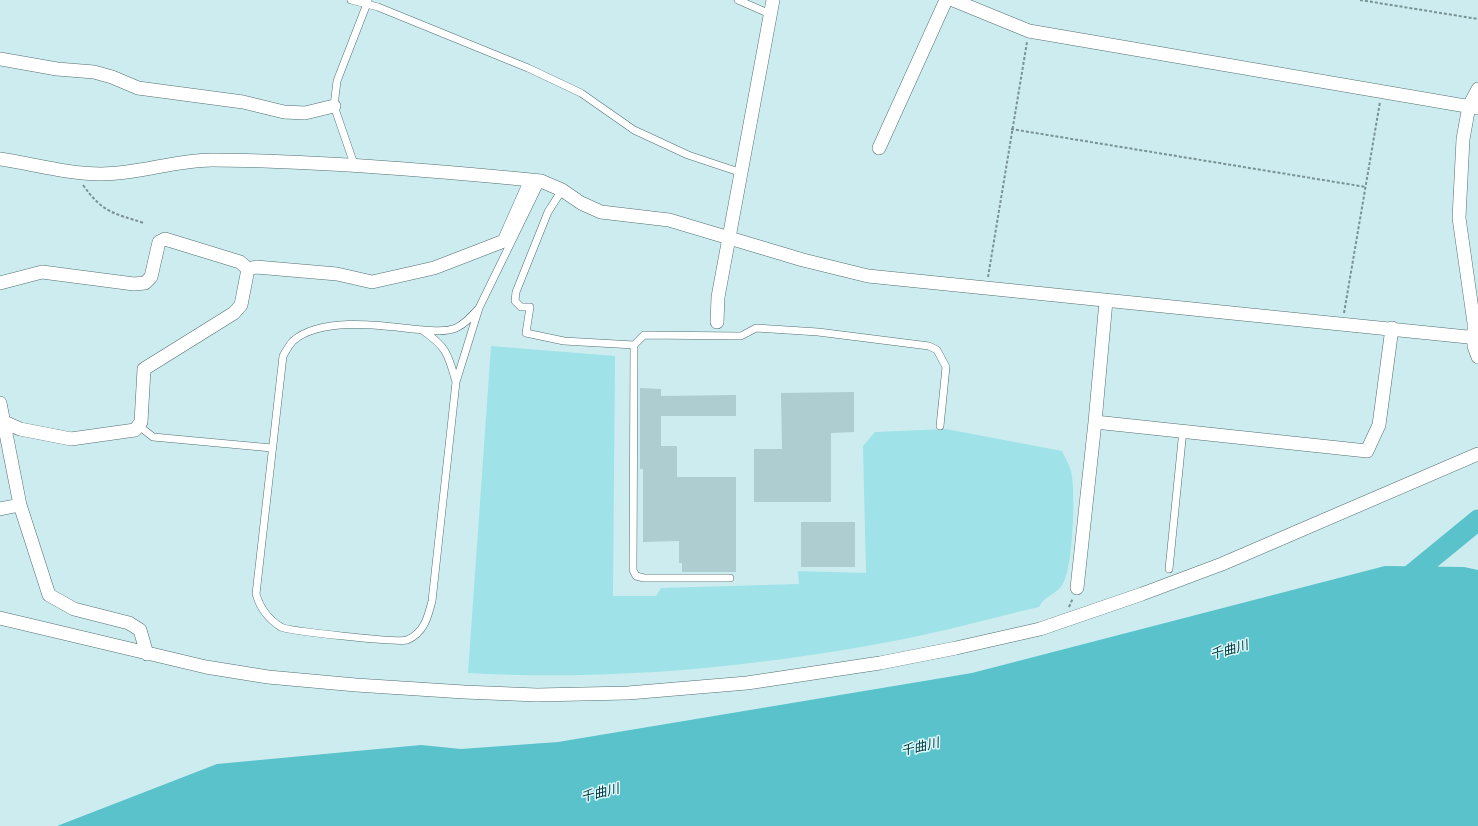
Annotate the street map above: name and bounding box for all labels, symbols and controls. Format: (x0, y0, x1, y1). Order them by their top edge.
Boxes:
water label: 千曲川 (1208, 637, 1250, 663)
water label: 千曲川 (899, 735, 941, 759)
water label: 千曲川 (579, 781, 621, 805)

